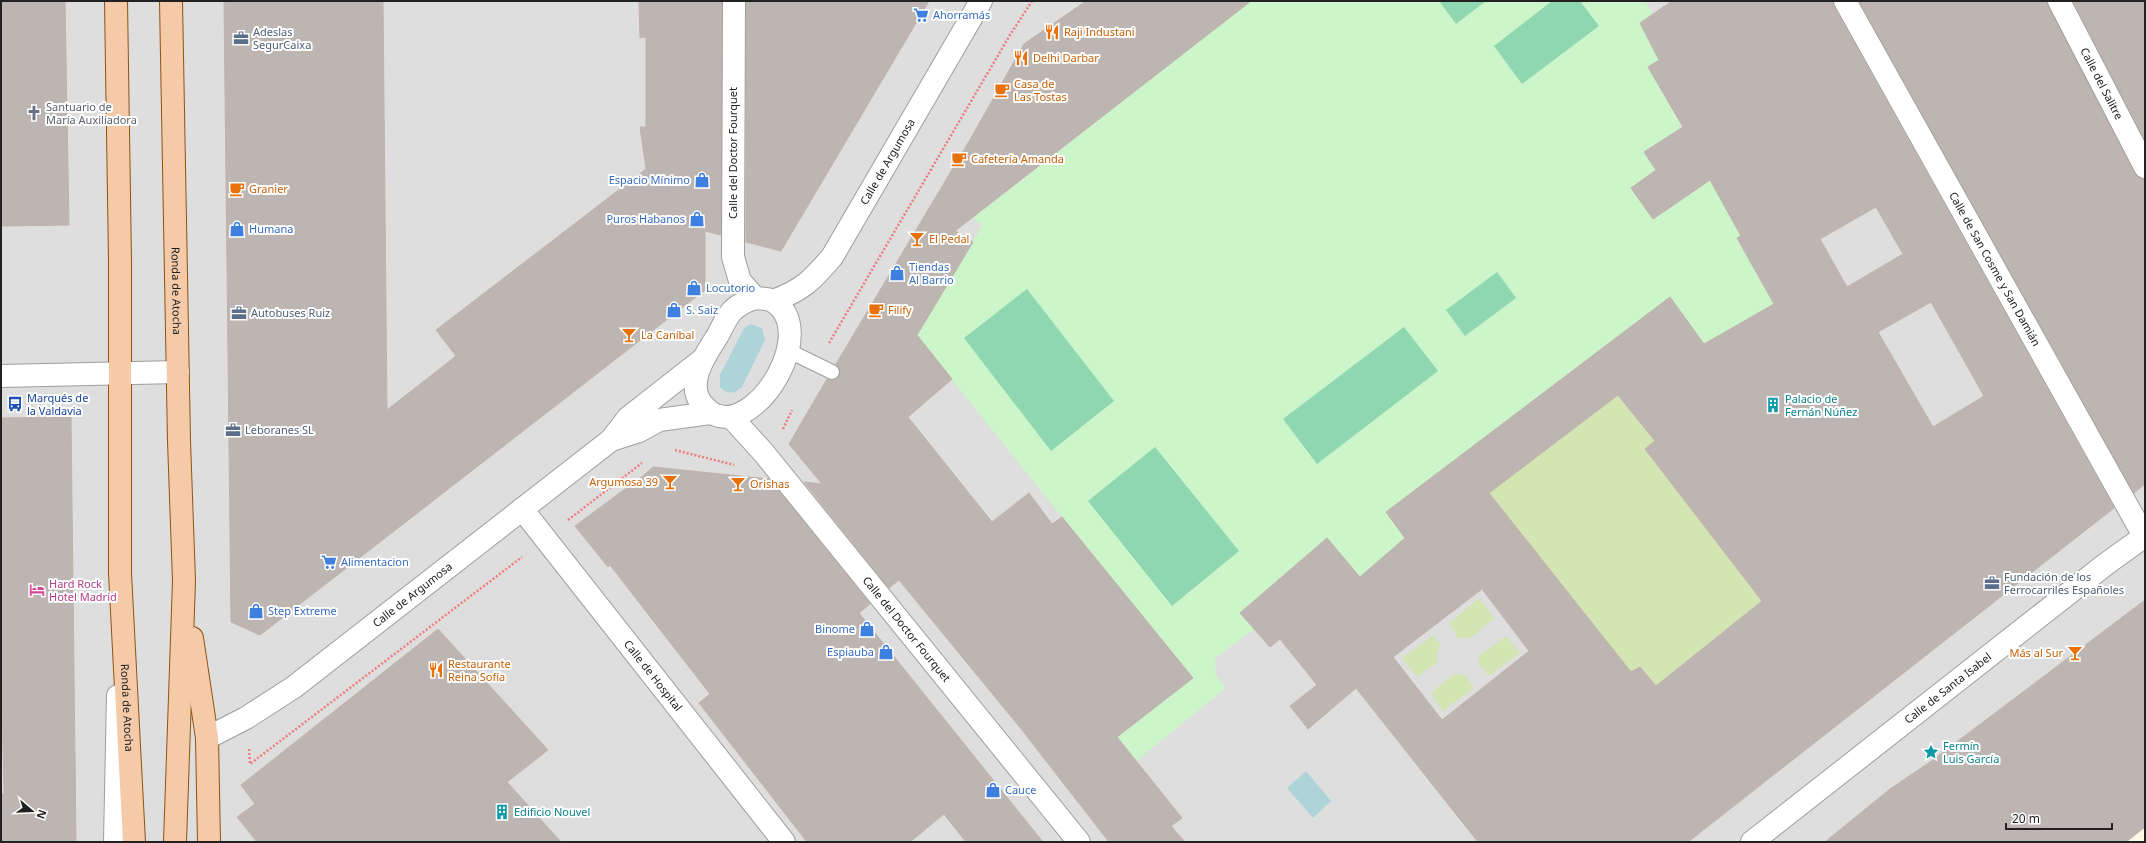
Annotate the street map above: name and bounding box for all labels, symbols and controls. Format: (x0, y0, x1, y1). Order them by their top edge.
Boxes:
supermarket icon: Ahorramás (912, 6, 930, 24)
place label: Ahorramás (933, 7, 990, 22)
restaurant icon: Raji Industani (1043, 23, 1061, 41)
place label: Adeslas SegurCaixa (253, 24, 311, 52)
place label: Raji Industani (1064, 24, 1135, 39)
office icon: Adeslas SegurCaixa (232, 29, 250, 47)
street label: Calle del Salitre (2077, 45, 2127, 122)
restaurant icon: Delhi Darbar (1012, 49, 1030, 67)
place label: Delhi Darbar (1033, 50, 1099, 65)
place label: Casa de Las Tostas (1014, 76, 1067, 104)
cafe icon: Casa de Las Tostas (993, 81, 1011, 99)
street label: Calle del Doctor Fourquet (725, 87, 740, 219)
place label: Santuario de María Auxiliadora (46, 99, 137, 127)
church icon: Santuario de María Auxiliadora (25, 104, 43, 122)
street label: Calle de Argumosa (856, 116, 918, 207)
cafe icon: Cafetería Amanda (950, 150, 968, 168)
place label: Cafetería Amanda (971, 151, 1064, 166)
shop icon: Espacio Mínimo (693, 171, 711, 189)
place label: Espacio Mínimo (609, 172, 690, 187)
cafe icon: Granier (228, 180, 246, 198)
place label: Granier (249, 181, 288, 196)
street label: Calle de San Cosme y San Damián (1946, 189, 2044, 349)
shop icon: Puros Habanos (688, 210, 706, 228)
place label: Puros Habanos (606, 211, 685, 226)
shop icon: Humana (228, 220, 246, 238)
place label: Humana (249, 221, 293, 236)
bar icon: El Pedal (908, 230, 926, 248)
place label: El Pedal (929, 231, 969, 246)
street label: Ronda de Atocha (168, 247, 185, 335)
place label: Tiendas Al Barrio (909, 259, 954, 287)
shop icon: Tiendas Al Barrio (888, 264, 906, 282)
shop icon: Locutorio (685, 279, 703, 297)
place label: Locutorio (706, 280, 756, 295)
shop icon: S. Saiz (665, 301, 683, 319)
cafe icon: Filify (867, 301, 885, 319)
place label: S. Saiz (686, 302, 718, 317)
place label: Filify (888, 302, 912, 317)
office icon: Autobuses Ruiz (230, 304, 248, 322)
place label: Autobuses Ruiz (251, 305, 330, 320)
bar icon: La Caníbal (620, 326, 638, 344)
place label: La Caníbal (641, 327, 694, 342)
place label: Marqués de la Valdavia (27, 390, 88, 418)
place label: Palacio de Fernán Núñez (1785, 391, 1857, 419)
bus stop icon: Marqués de la Valdavia (6, 395, 24, 413)
building icon: Palacio de Fernán Núñez (1764, 396, 1782, 414)
office icon: Leboranes SL (224, 421, 242, 439)
place label: Leboranes SL (245, 422, 314, 437)
bar icon: Argumosa 39 (661, 473, 679, 491)
place label: Argumosa 39 (589, 474, 658, 489)
bar icon: Orishas (729, 475, 747, 493)
place label: Orishas (750, 476, 789, 491)
supermarket icon: Alimentacion (320, 553, 338, 571)
place label: Alimentacion (341, 554, 409, 569)
street label: Calle de Argumosa (369, 559, 455, 630)
place label: Fundación de los Ferrocarriles Españoles (2004, 569, 2124, 597)
street label: Calle del Doctor Fourquet (860, 573, 954, 685)
office icon: Fundación de los Ferrocarriles Españoles (1983, 574, 2001, 592)
place label: Hard Rock Hotel Madrid (49, 576, 117, 604)
hotel icon: Hard Rock Hotel Madrid (28, 581, 46, 599)
shop icon: Step Extreme (247, 602, 265, 620)
place label: Step Extreme (268, 603, 337, 618)
shop icon: Binome (858, 620, 876, 638)
place label: Binome (815, 621, 855, 636)
street label: Calle de Hospital (621, 637, 686, 714)
shop icon: Espiauba (877, 643, 895, 661)
place label: Espiauba (827, 644, 874, 659)
bar icon: Más al Sur (2066, 644, 2084, 662)
place label: Más al Sur (2009, 645, 2063, 660)
street label: Calle de Santa Isabel (1901, 649, 1994, 727)
place label: Restaurante Reina Sofía (448, 656, 511, 684)
restaurant icon: Restaurante Reina Sofía (427, 661, 445, 679)
street label: Ronda de Atocha (118, 663, 137, 752)
place label: Fermín Luis García (1943, 738, 1999, 766)
place icon: Fermín Luis García (1922, 743, 1940, 761)
shop icon: Cauce (984, 781, 1002, 799)
place label: Cauce (1005, 782, 1036, 797)
north arrow (12, 791, 52, 831)
building icon: Edificio Nouvel (493, 803, 511, 821)
place label: Edificio Nouvel (514, 804, 590, 819)
scale bar (2006, 805, 2112, 831)
text: N (33, 808, 50, 821)
text: 20 m (2012, 810, 2040, 827)

